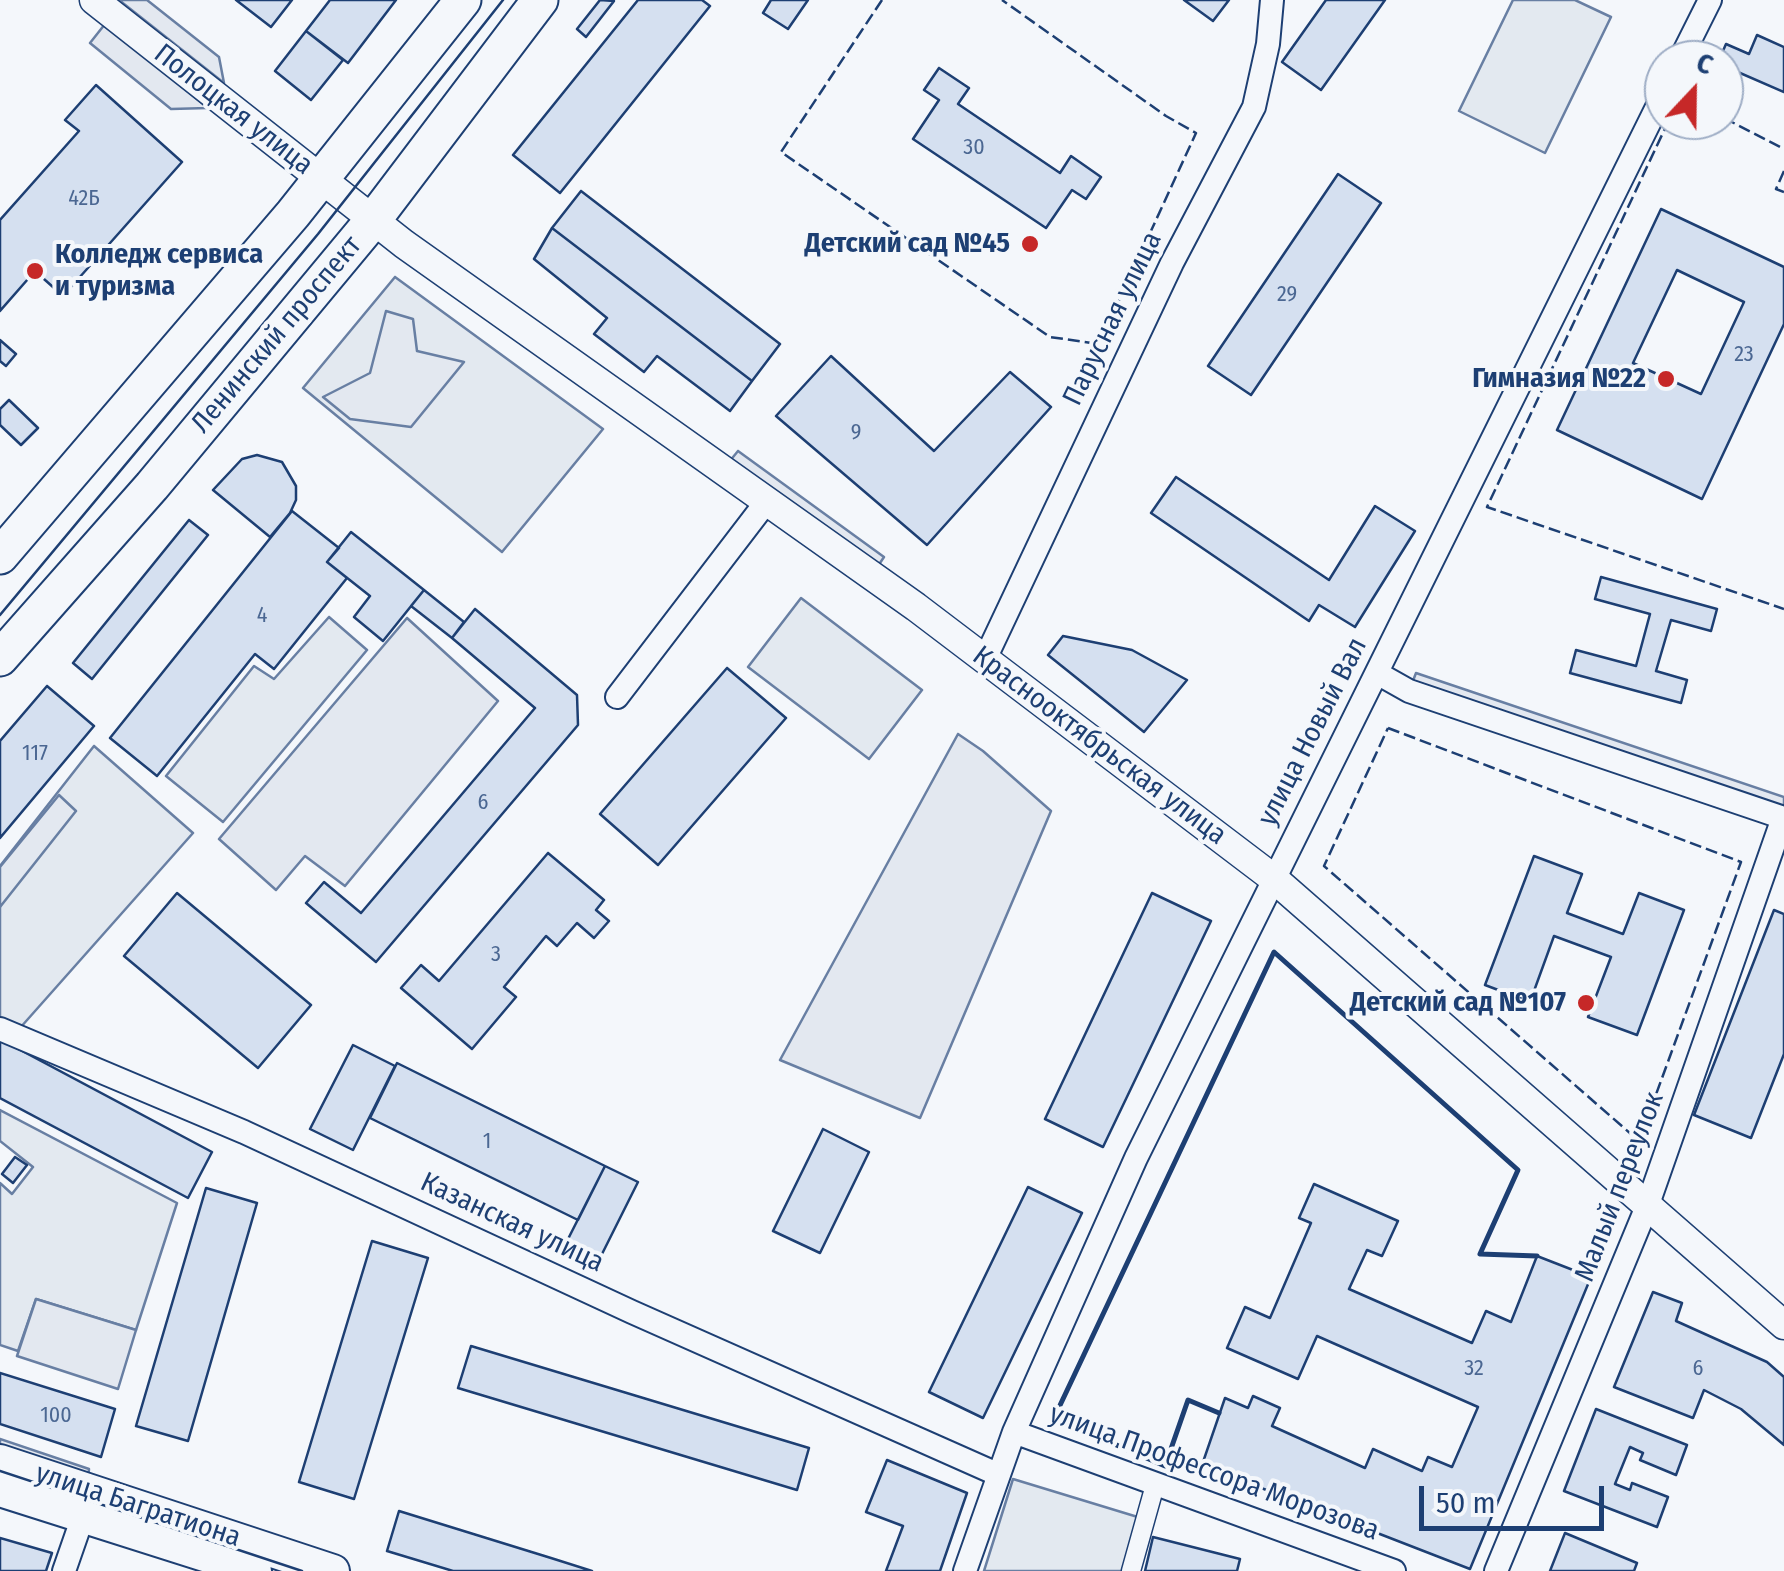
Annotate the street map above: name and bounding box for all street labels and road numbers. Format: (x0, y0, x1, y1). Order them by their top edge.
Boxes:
street label: Полоцкая улица (147, 38, 319, 182)
street label: Парусная улица (1056, 227, 1170, 411)
street label: Ленинский проспект (185, 230, 369, 440)
street label: улица Новый Вал (1251, 633, 1375, 831)
street label: Краснооктябрьская улица (966, 640, 1232, 852)
street label: Малый переулок (1568, 1088, 1672, 1286)
street label: Казанская улица (415, 1166, 609, 1280)
street label: улица Профессора Морозова (1045, 1398, 1383, 1548)
street label: улица Багратиона (31, 1457, 245, 1555)

